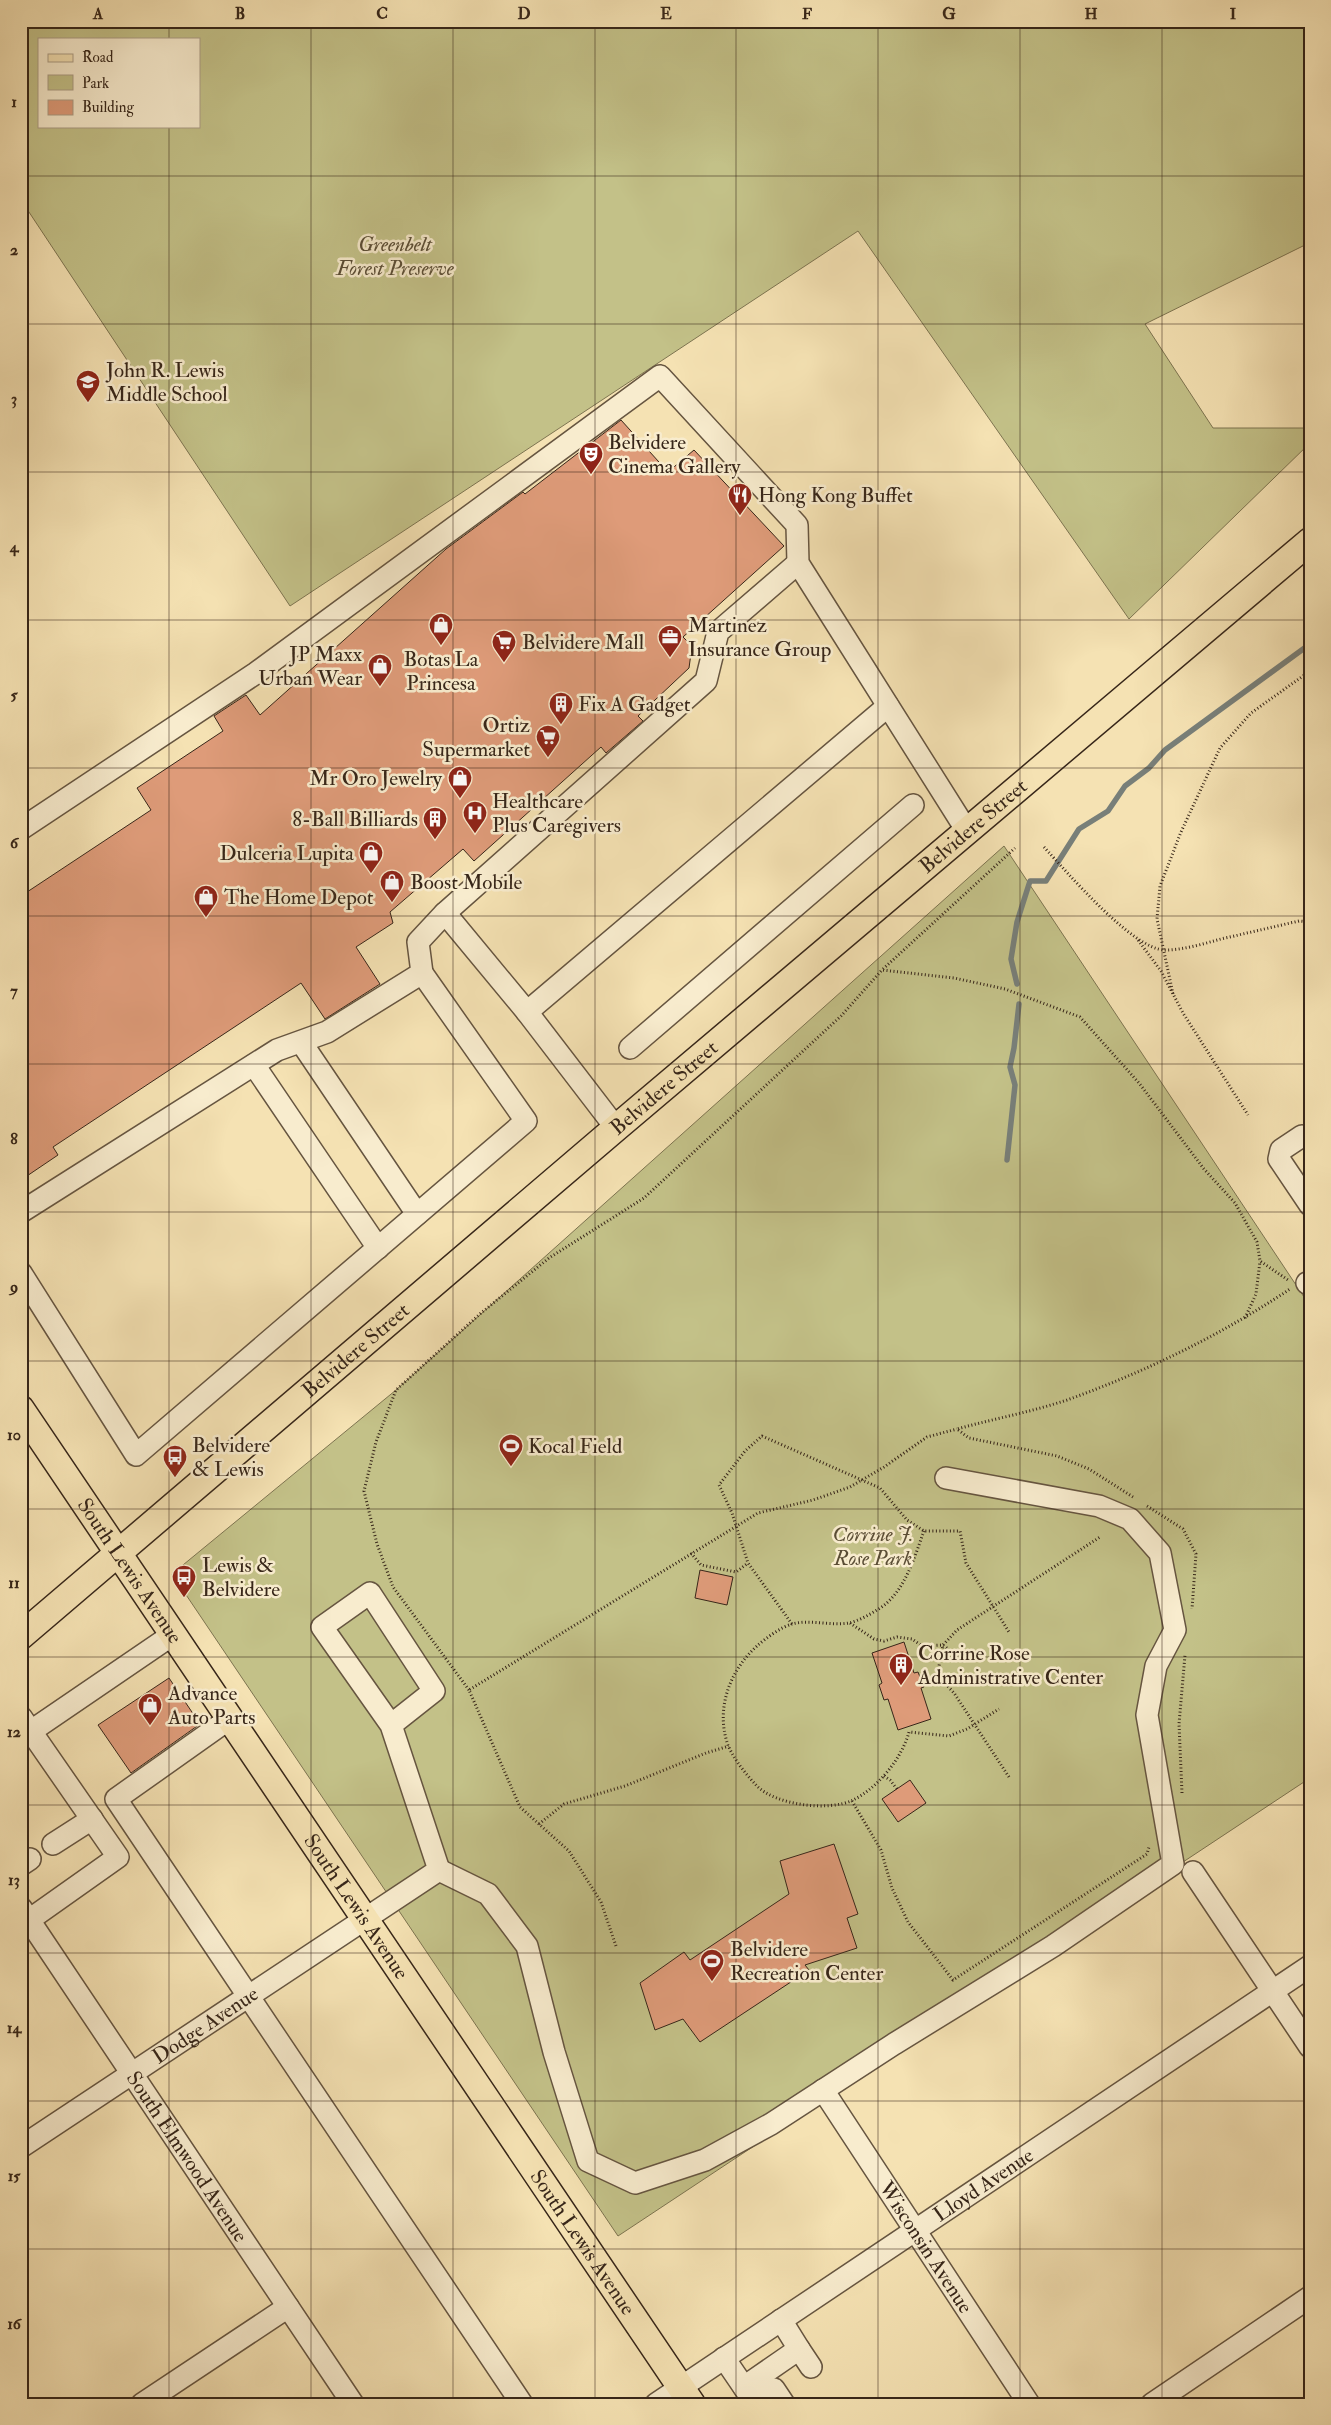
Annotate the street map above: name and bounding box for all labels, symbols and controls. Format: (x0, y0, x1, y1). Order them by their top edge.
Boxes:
text: A (92, 4, 104, 24)
text: B (235, 4, 245, 24)
text: C (376, 4, 388, 24)
text: D (517, 4, 531, 24)
text: E (660, 4, 672, 24)
text: F (802, 4, 812, 24)
text: G (942, 4, 956, 24)
text: H (1084, 4, 1098, 24)
text: I (1230, 4, 1237, 24)
legend (38, 38, 200, 128)
text: Road (82, 48, 114, 67)
text: Park (82, 74, 109, 93)
text: 1 (11, 92, 17, 112)
text: Building (82, 98, 134, 117)
park label: Greenbelt Forest Preserve (335, 231, 455, 282)
text: 2 (10, 240, 18, 260)
place label: John R. Lewis Middle School (105, 357, 228, 408)
school or university icon: John R. Lewis Middle School (75, 369, 101, 403)
text: 3 (11, 389, 17, 409)
place label: Belvidere Cinema Gallery (608, 429, 741, 480)
theatre icon: Belvidere Cinema Gallery (578, 441, 604, 475)
restaurant icon: Hong Kong Buffet (727, 482, 753, 516)
place label: Hong Kong Buffet (758, 482, 913, 509)
text: 4 (9, 537, 20, 557)
shop icon: Botas La Princesa (428, 612, 454, 646)
place label: Martinez Insurance Group (688, 612, 831, 663)
office icon: Martinez Insurance Group (657, 624, 683, 658)
supermarket icon: Belvidere Mall (491, 629, 517, 663)
place label: Belvidere Mall (522, 629, 645, 656)
place label: JP Maxx Urban Wear (258, 641, 363, 692)
place label: Botas La Princesa (404, 646, 479, 697)
shop icon: JP Maxx Urban Wear (367, 653, 393, 687)
text: 5 (10, 685, 18, 705)
building icon: Fix A Gadget (548, 691, 574, 725)
place label: Fix A Gadget (578, 691, 691, 718)
place label: Ortiz Supermarket (422, 712, 530, 763)
supermarket icon: Ortiz Supermarket (535, 724, 561, 758)
place label: Mr Oro Jewelry (309, 765, 443, 792)
shop icon: Mr Oro Jewelry (447, 765, 473, 799)
street label: Belvidere Street (913, 773, 1033, 879)
place label: Healthcare Plus Caregivers (492, 788, 621, 839)
hospital icon: Healthcare Plus Caregivers (462, 800, 488, 834)
place label: 8-Ball Billiards (292, 806, 418, 833)
building icon: 8-Ball Billiards (422, 806, 448, 840)
text: 6 (10, 833, 20, 853)
place label: Dulceria Lupita (220, 840, 354, 867)
shop icon: Dulceria Lupita (358, 840, 384, 874)
shop icon: Boost Mobile (379, 869, 405, 903)
place label: Boost Mobile (410, 869, 523, 896)
shop icon: The Home Depot (193, 884, 219, 918)
place label: The Home Depot (224, 884, 374, 911)
text: 7 (10, 981, 18, 1001)
street label: Belvidere Street (604, 1034, 724, 1141)
text: 8 (10, 1129, 18, 1149)
text: 9 (8, 1277, 18, 1297)
street label: Belvidere Street (296, 1297, 415, 1404)
text: 10 (7, 1425, 21, 1445)
place label: Belvidere & Lewis (192, 1432, 270, 1483)
sports icon: Kocal Field (498, 1433, 524, 1467)
place label: Kocal Field (528, 1433, 623, 1460)
bus stop icon: Belvidere & Lewis (162, 1444, 188, 1478)
street label: South Lewis Avenue (71, 1493, 189, 1649)
park label: Corrine J. Rose Park (833, 1521, 913, 1572)
place label: Lewis & Belvidere (202, 1552, 280, 1603)
bus stop icon: Lewis & Belvidere (171, 1564, 197, 1598)
text: 11 (8, 1573, 20, 1593)
place label: Corrine Rose Administrative Center (917, 1640, 1103, 1691)
building icon: Corrine Rose Administrative Center (888, 1652, 914, 1686)
place label: Advance Auto Parts (167, 1680, 256, 1731)
shop icon: Advance Auto Parts (137, 1692, 163, 1726)
text: 12 (7, 1722, 21, 1742)
street label: South Lewis Avenue (298, 1828, 415, 1985)
text: 13 (8, 1870, 20, 1890)
place label: Belvidere Recreation Center (730, 1936, 883, 1987)
sports icon: Belvidere Recreation Center (699, 1948, 725, 1982)
street label: Dodge Avenue (147, 1980, 264, 2070)
text: 14 (7, 2018, 23, 2038)
street label: South Elmwood Avenue (120, 2066, 254, 2247)
street label: Lloyd Avenue (928, 2141, 1039, 2228)
street label: South Lewis Avenue (524, 2164, 642, 2320)
text: 15 (8, 2166, 21, 2186)
street label: Wisconsin Avenue (872, 2175, 979, 2318)
text: 16 (7, 2314, 23, 2334)

